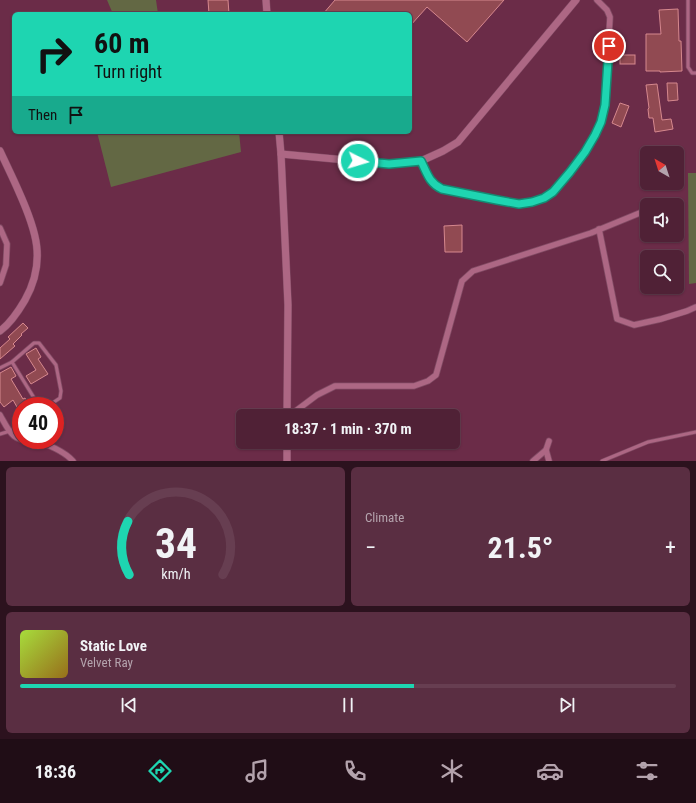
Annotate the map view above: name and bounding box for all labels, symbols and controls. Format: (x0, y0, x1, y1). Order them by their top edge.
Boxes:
text: 60 m (94, 27, 150, 60)
icon: right (28, 28, 80, 80)
pin (592, 29, 626, 63)
icon: arrive (598, 35, 620, 57)
text: Turn right (94, 61, 162, 82)
icon: arrive (65, 104, 87, 126)
text: Then (28, 106, 57, 124)
position arrow (337, 140, 379, 182)
north arrow (640, 146, 684, 190)
map controls (640, 146, 684, 294)
button: sound (640, 198, 684, 242)
button: search (640, 250, 684, 294)
speed limit sign: 40 (12, 397, 64, 449)
text: 18:37 · 1 min · 370 m (284, 420, 412, 438)
text: Climate (365, 510, 404, 525)
text: 34 (154, 518, 197, 567)
text: 21.5° (488, 530, 553, 565)
text: − (365, 535, 376, 560)
text: + (665, 535, 676, 560)
text: km/h (161, 565, 190, 581)
text: Static Love (80, 637, 147, 655)
text: Velvet Ray (80, 655, 133, 670)
icon: previous (118, 694, 140, 716)
icon: pause (337, 694, 359, 716)
icon: next (556, 694, 578, 716)
icon: directions (146, 757, 174, 785)
icon: music (243, 757, 271, 785)
icon: phone (341, 757, 369, 785)
icon: climate (438, 757, 466, 785)
icon: car (536, 757, 564, 785)
icon: filters (633, 757, 661, 785)
text: 18:36 (35, 761, 76, 782)

